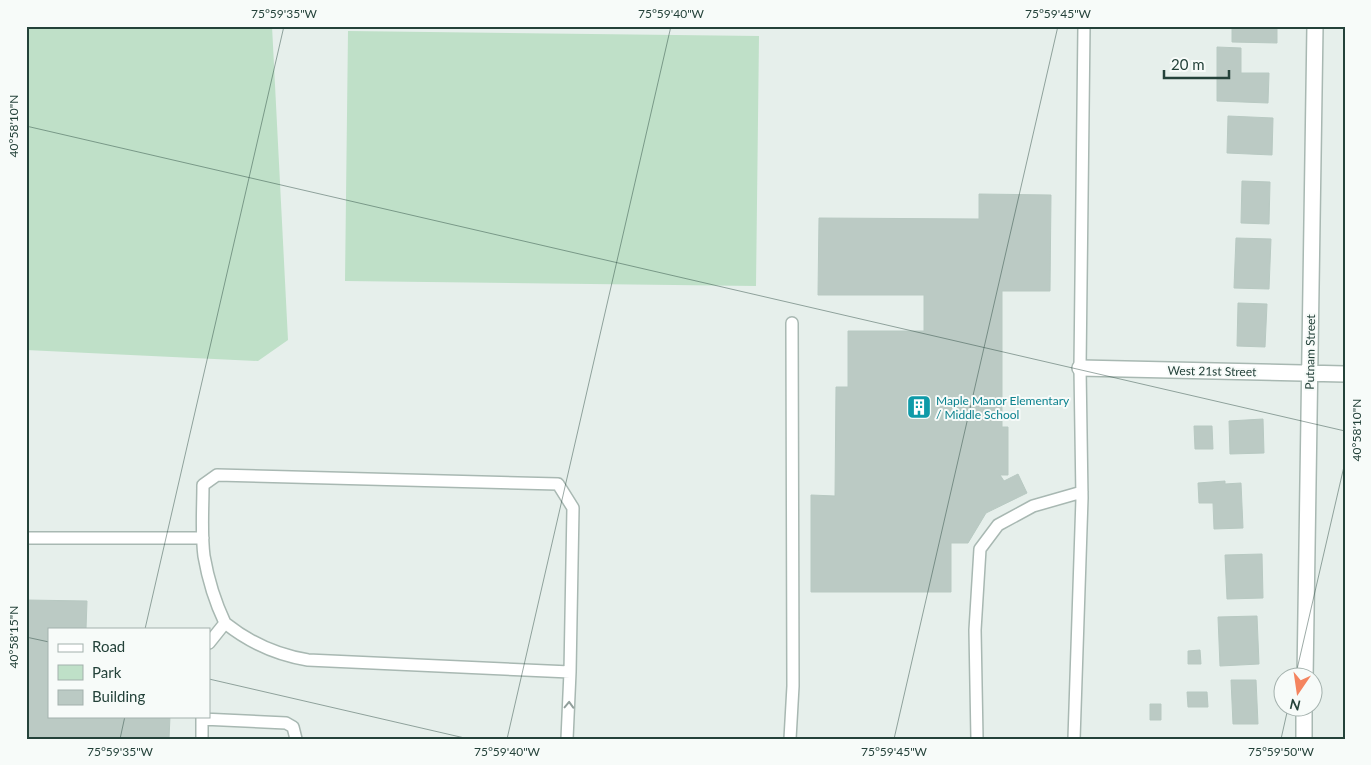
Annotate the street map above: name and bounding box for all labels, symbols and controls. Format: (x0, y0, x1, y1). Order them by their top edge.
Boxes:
text: 75°59'35"W (251, 6, 318, 21)
text: 75°59'40"W (638, 6, 705, 21)
text: 75°59'45"W (1025, 6, 1092, 21)
scale bar (1164, 48, 1228, 80)
text: 20 m (1171, 55, 1205, 73)
text: 40°58'10"N (6, 95, 21, 157)
street label: Putnam Street (1302, 314, 1318, 390)
street label: West 21st Street (1168, 363, 1257, 379)
place label: Maple Manor Elementary / Middle School (936, 393, 1070, 422)
building icon: Maple Manor Elementary / Middle School (906, 394, 932, 420)
text: 40°58'10"N (1349, 399, 1364, 461)
text: 40°58'15"N (6, 606, 21, 668)
legend (48, 628, 210, 718)
text: Road (92, 637, 125, 655)
text: Park (92, 663, 122, 681)
north arrow (1274, 668, 1324, 718)
text: Building (92, 687, 145, 705)
text: N (1288, 696, 1302, 715)
one-way arrow (564, 701, 574, 709)
text: 75°59'35"W (87, 744, 154, 759)
text: 75°59'40"W (474, 744, 541, 759)
text: 75°59'45"W (861, 744, 928, 759)
text: 75°59'50"W (1248, 744, 1315, 759)

